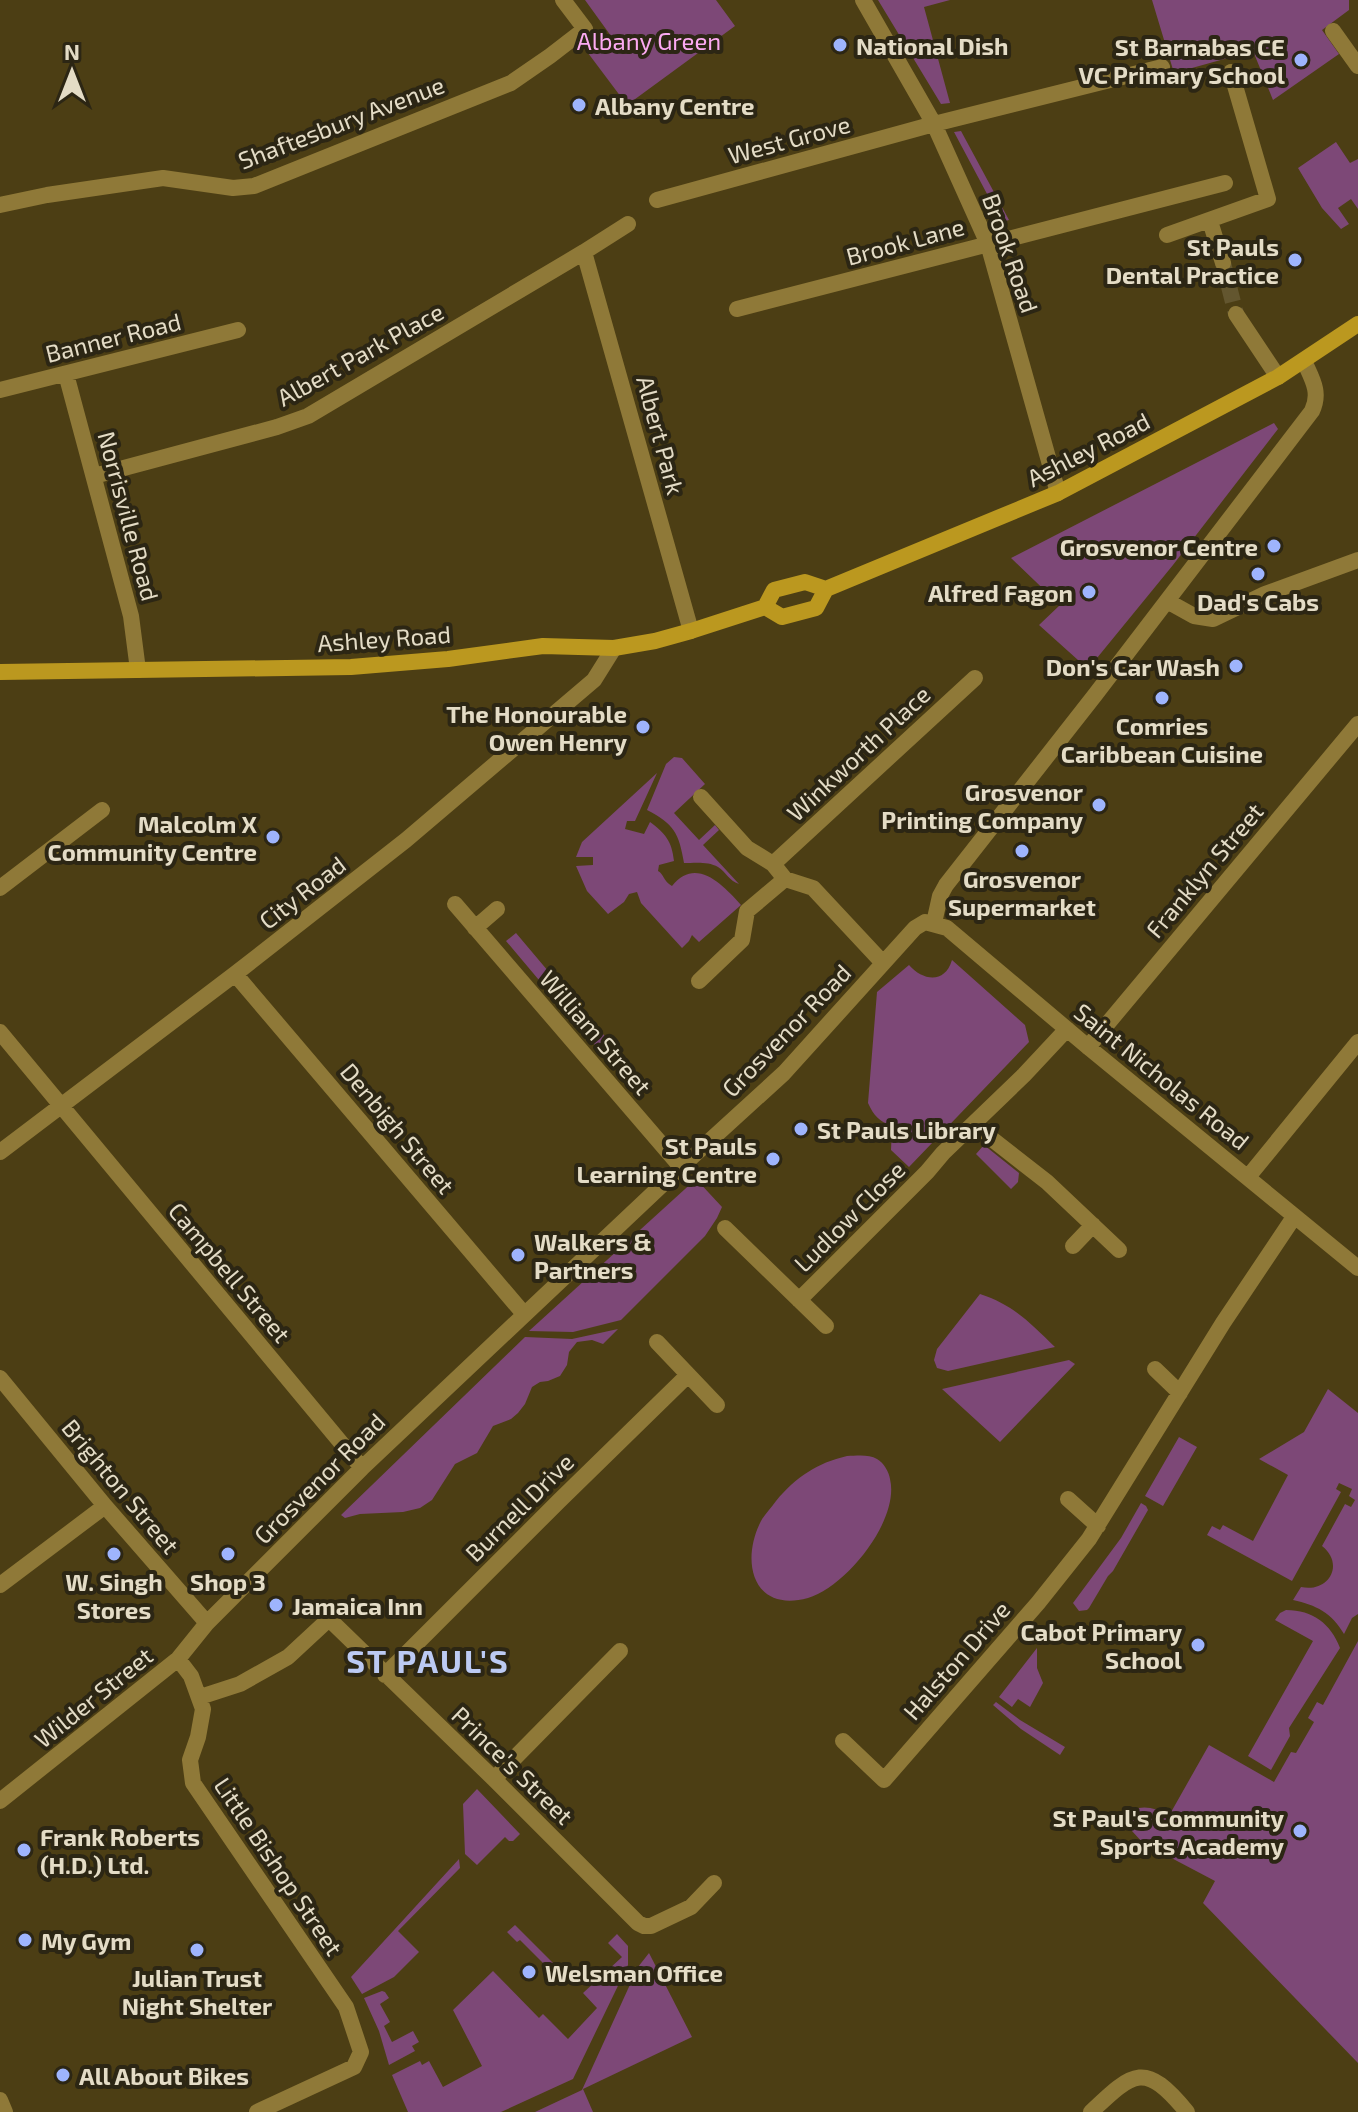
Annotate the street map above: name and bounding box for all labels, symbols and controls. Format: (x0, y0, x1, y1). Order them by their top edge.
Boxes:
park label: Albany Green (577, 26, 721, 55)
place label: National Dish (856, 31, 1008, 60)
north arrow (32, 32, 112, 112)
place label: St Barnabas CE VC Primary School (1079, 32, 1285, 89)
marker: National Dish (831, 36, 849, 54)
text: N (64, 38, 80, 64)
marker: St Barnabas CE VC Primary School (1292, 51, 1310, 69)
street label: Shaftesbury Avenue (234, 69, 448, 175)
place label: Albany Centre (595, 91, 755, 120)
marker: Albany Centre (570, 96, 588, 114)
street label: West Grove (725, 109, 853, 169)
street label: Brook Road (977, 190, 1045, 316)
street label: Brook Lane (843, 211, 967, 271)
place label: St Pauls Dental Practice (1106, 232, 1279, 289)
marker: St Pauls Dental Practice (1286, 251, 1304, 269)
street label: Albert Park Place (272, 296, 448, 412)
street label: Banner Road (42, 306, 184, 368)
street label: Albert Park (631, 372, 691, 498)
street label: Ashley Road (1022, 406, 1154, 492)
street label: Norrisville Road (92, 428, 166, 604)
place label: Grosvenor Centre (1060, 532, 1258, 561)
marker: Grosvenor Centre (1265, 537, 1283, 555)
marker: Dad's Cabs (1249, 565, 1267, 583)
place label: Alfred Fagon (928, 578, 1073, 607)
marker: Alfred Fagon (1080, 583, 1098, 601)
place label: Dad's Cabs (1197, 587, 1319, 616)
street label: Ashley Road (316, 619, 452, 657)
place label: Don's Car Wash (1046, 652, 1220, 681)
marker: Don's Car Wash (1227, 657, 1245, 675)
street label: Winkworth Place (780, 679, 936, 827)
marker: Comries Caribbean Cuisine (1153, 689, 1171, 707)
place label: The Honourable Owen Henry (446, 699, 627, 756)
place label: Comries Caribbean Cuisine (1061, 711, 1263, 768)
marker: The Honourable Owen Henry (634, 718, 652, 736)
place label: Grosvenor Printing Company (881, 777, 1084, 834)
marker: Grosvenor Printing Company (1090, 796, 1108, 814)
street label: Franklyn Street (1139, 797, 1269, 943)
place label: Malcolm X Community Centre (48, 809, 258, 866)
marker: Malcolm X Community Centre (264, 828, 282, 846)
marker: Grosvenor Supermarket (1013, 842, 1031, 860)
street label: City Road (253, 849, 351, 935)
place label: Grosvenor Supermarket (948, 864, 1096, 921)
street label: Grosvenor Road (716, 958, 856, 1102)
street label: William Street (534, 964, 658, 1100)
street label: Saint Nicholas Road (1069, 997, 1255, 1155)
street label: Denbigh Street (335, 1057, 461, 1199)
place label: St Pauls Library (817, 1115, 996, 1144)
marker: St Pauls Library (792, 1120, 810, 1138)
place label: St Pauls Learning Centre (577, 1131, 757, 1188)
marker: St Pauls Learning Centre (764, 1150, 782, 1168)
street label: Ludlow Close (788, 1155, 910, 1277)
street label: Campbell Street (163, 1196, 297, 1348)
place label: Walkers & Partners (534, 1227, 652, 1284)
marker: Walkers & Partners (509, 1246, 527, 1264)
street label: Grosvenor Road (248, 1407, 390, 1549)
street label: Brighton Street (56, 1413, 186, 1559)
street label: Burnell Drive (459, 1447, 579, 1567)
marker: W. Singh Stores (105, 1545, 123, 1563)
marker: Shop 3 (219, 1545, 237, 1563)
place label: W. Singh Stores (65, 1567, 163, 1624)
place label: Shop 3 (190, 1567, 266, 1596)
place label: Jamaica Inn (292, 1591, 423, 1620)
street label: Halston Drive (897, 1595, 1015, 1725)
marker: Jamaica Inn (267, 1596, 285, 1614)
place label: Cabot Primary School (1020, 1617, 1182, 1674)
marker: Cabot Primary School (1189, 1636, 1207, 1654)
street label: Wilder Street (28, 1641, 158, 1753)
district label: ST PAUL'S (346, 1641, 510, 1679)
street label: Prince's Street (446, 1700, 580, 1830)
street label: Little Bishop Street (209, 1771, 349, 1961)
place label: St Paul's Community Sports Academy (1053, 1803, 1284, 1860)
place label: Frank Roberts (H.D.) Ltd. (40, 1822, 200, 1879)
marker: St Paul's Community Sports Academy (1291, 1822, 1309, 1840)
marker: Frank Roberts (H.D.) Ltd. (15, 1841, 33, 1859)
place label: My Gym (41, 1926, 131, 1955)
marker: My Gym (16, 1931, 34, 1949)
marker: Julian Trust Night Shelter (188, 1941, 206, 1959)
place label: Welsman Office (545, 1958, 723, 1987)
place label: Julian Trust Night Shelter (122, 1963, 273, 2020)
marker: Welsman Office (520, 1963, 538, 1981)
place label: All About Bikes (79, 2061, 249, 2090)
marker: All About Bikes (54, 2066, 72, 2084)

